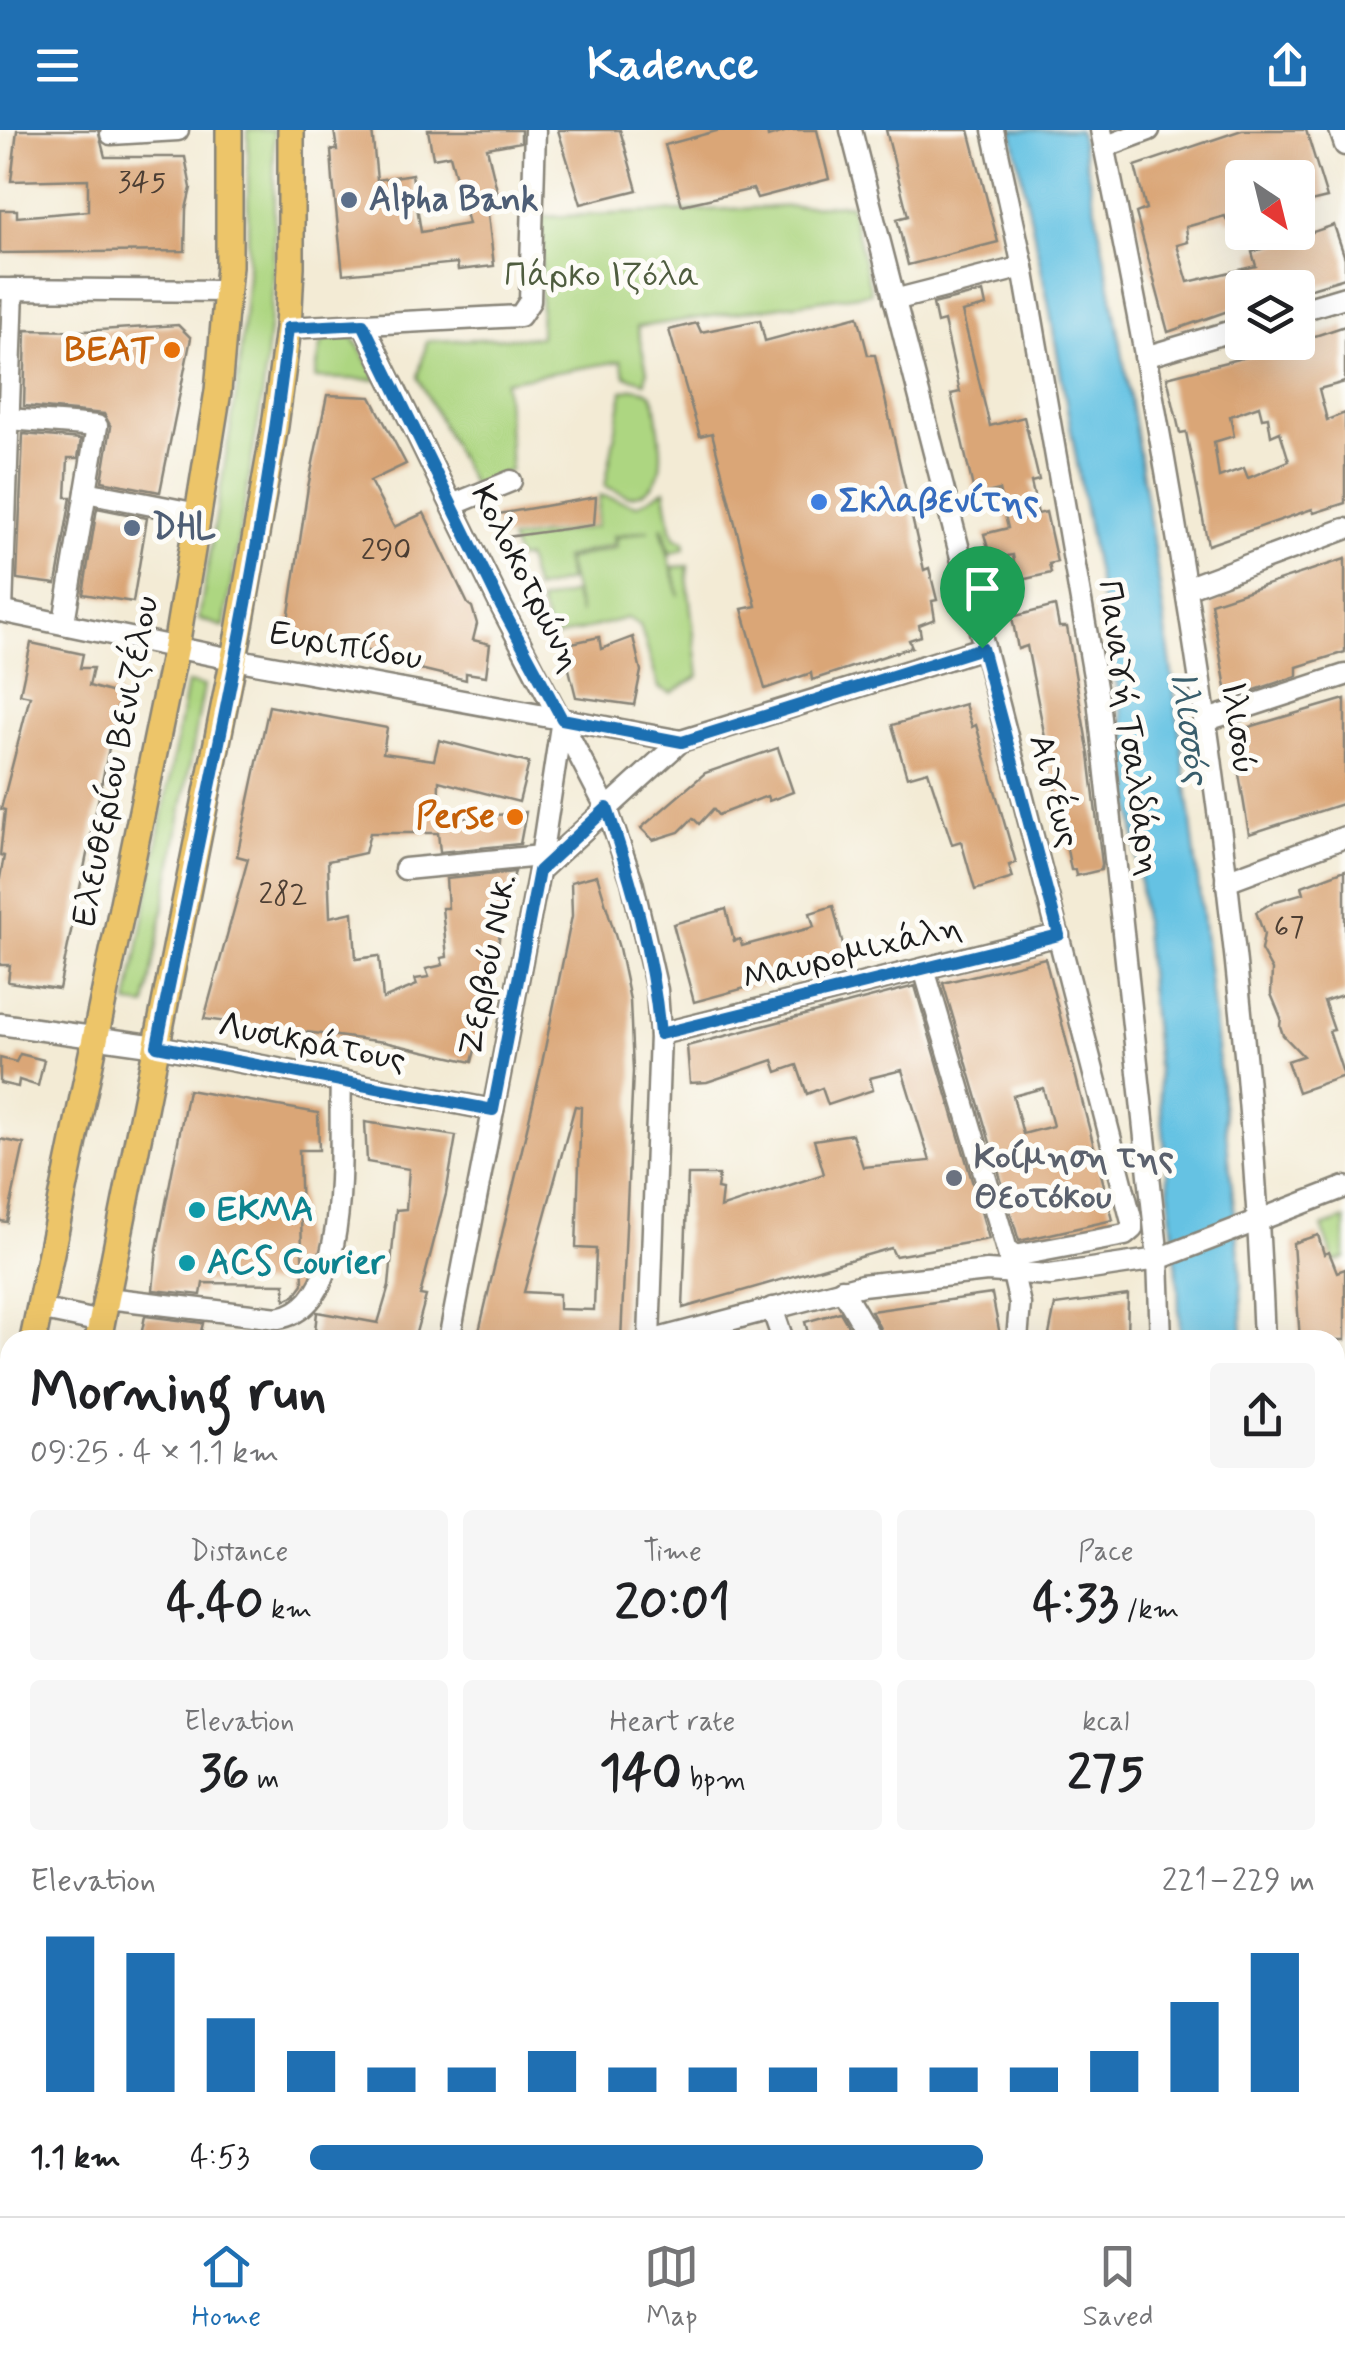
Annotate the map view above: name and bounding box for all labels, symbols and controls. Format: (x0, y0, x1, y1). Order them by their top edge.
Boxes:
text: Kadence (587, 36, 758, 95)
icon: menu (30, 38, 85, 93)
icon: share (1260, 38, 1315, 93)
north arrow (1225, 160, 1315, 250)
map controls (1225, 160, 1315, 360)
house number: 345 (118, 163, 166, 202)
place label: Alpha Bank (369, 177, 538, 223)
marker: Alpha Bank (338, 189, 360, 211)
park label: Πάρκο Ιζόλα (504, 253, 700, 299)
button: layers (1225, 270, 1315, 360)
place label: ΒΕΑΤ (65, 327, 155, 373)
marker: ΒΕΑΤ (161, 339, 183, 361)
street label: Κολοκοτρώνη (459, 477, 593, 679)
place label: Σκλαβενίτης (839, 479, 1039, 525)
marker: Σκλαβενίτης (808, 491, 830, 513)
place label: DHL (152, 505, 216, 551)
marker: DHL (121, 517, 143, 539)
house number: 290 (361, 531, 411, 570)
pin (940, 546, 1025, 649)
icon: arrive (955, 561, 1010, 616)
street label: Παναγή Τσαλδάρη (1086, 577, 1172, 879)
street label: Ελευθερίου Βενιζέλου (61, 592, 171, 930)
street label: Ευριπίδου (266, 610, 426, 682)
water label: Ιλισσός (1157, 667, 1222, 790)
street label: Ιλισού (1209, 679, 1267, 777)
street label: Αιγέως (1017, 729, 1091, 853)
place label: Perse (416, 794, 495, 840)
marker: Perse (504, 806, 526, 828)
street label: Ζερβού Νικ. (448, 870, 528, 1060)
house number: 282 (258, 875, 308, 914)
street label: Μαυρομιχάλη (738, 904, 966, 1002)
house number: 67 (1274, 908, 1304, 947)
street label: Λυσικράτους (214, 1002, 410, 1084)
place label: Κοίμηση της Θεοτόκου (974, 1135, 1174, 1221)
marker: Κοίμηση της Θεοτόκου (943, 1167, 965, 1189)
place label: ΕΚΜΑ (217, 1187, 314, 1233)
marker: ΕΚΜΑ (186, 1199, 208, 1221)
place label: ACS Courier (207, 1240, 386, 1286)
marker: ACS Courier (176, 1252, 198, 1274)
text: Morning run (30, 1358, 327, 1430)
button: share (1210, 1363, 1315, 1468)
text: 09:25 · 4 × 1.1 km (30, 1432, 279, 1474)
text: Distance (190, 1534, 288, 1571)
text: Time (643, 1534, 702, 1571)
text: Pace (1078, 1534, 1134, 1571)
text: 4.40 (166, 1571, 264, 1637)
text: 20:01 (615, 1571, 730, 1637)
text: 4:33 (1032, 1571, 1119, 1637)
text: km (264, 1592, 312, 1629)
text: /km (1119, 1592, 1179, 1629)
text: Elevation (184, 1704, 294, 1741)
text: Heart rate (610, 1704, 735, 1741)
text: kcal (1082, 1704, 1129, 1741)
text: 36 (199, 1741, 249, 1807)
text: 140 (599, 1741, 682, 1807)
text: 275 (1067, 1741, 1145, 1807)
text: m (249, 1762, 279, 1799)
text: bpm (682, 1762, 746, 1799)
text: Elevation (30, 1860, 156, 1902)
text: 221–229 m (1162, 1860, 1315, 1902)
text: 1.1 km (30, 2137, 121, 2179)
text: 4:53 (190, 2137, 250, 2179)
tab: Home (192, 2239, 261, 2336)
tab: Map (644, 2239, 699, 2336)
tab: Saved (1083, 2239, 1153, 2336)

